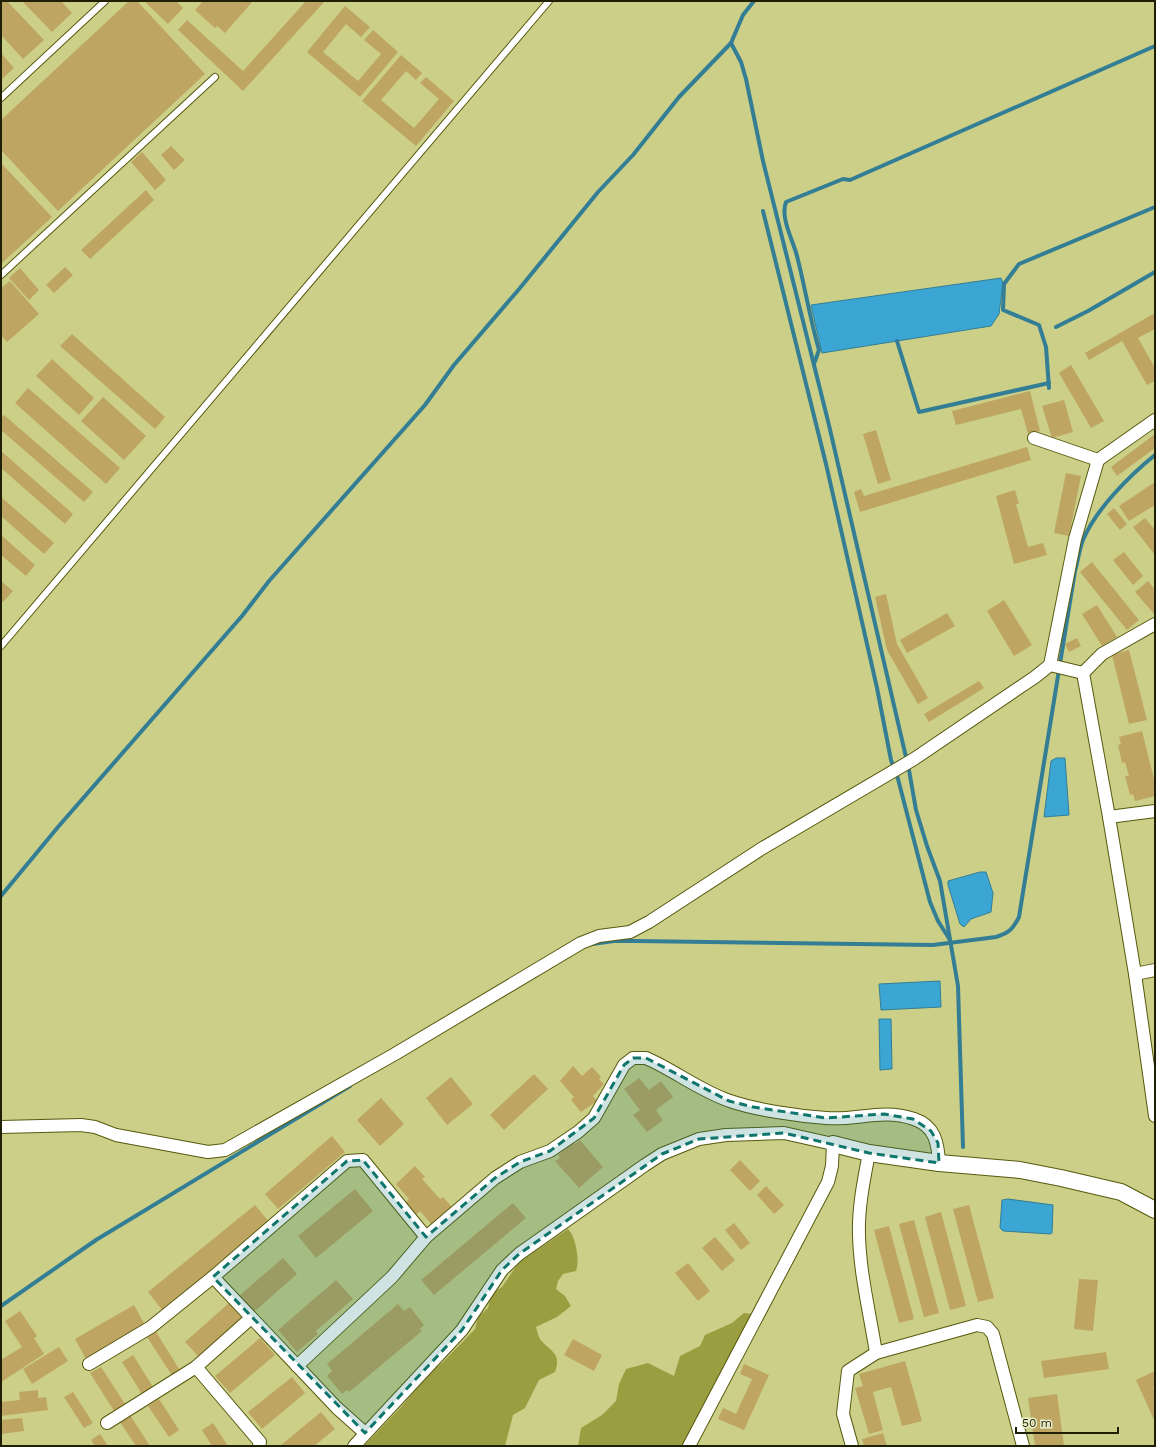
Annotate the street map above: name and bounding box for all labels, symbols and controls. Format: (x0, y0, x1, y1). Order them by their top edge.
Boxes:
scale bar (1016, 1409, 1118, 1435)
text: 50 m (1022, 1416, 1052, 1430)

